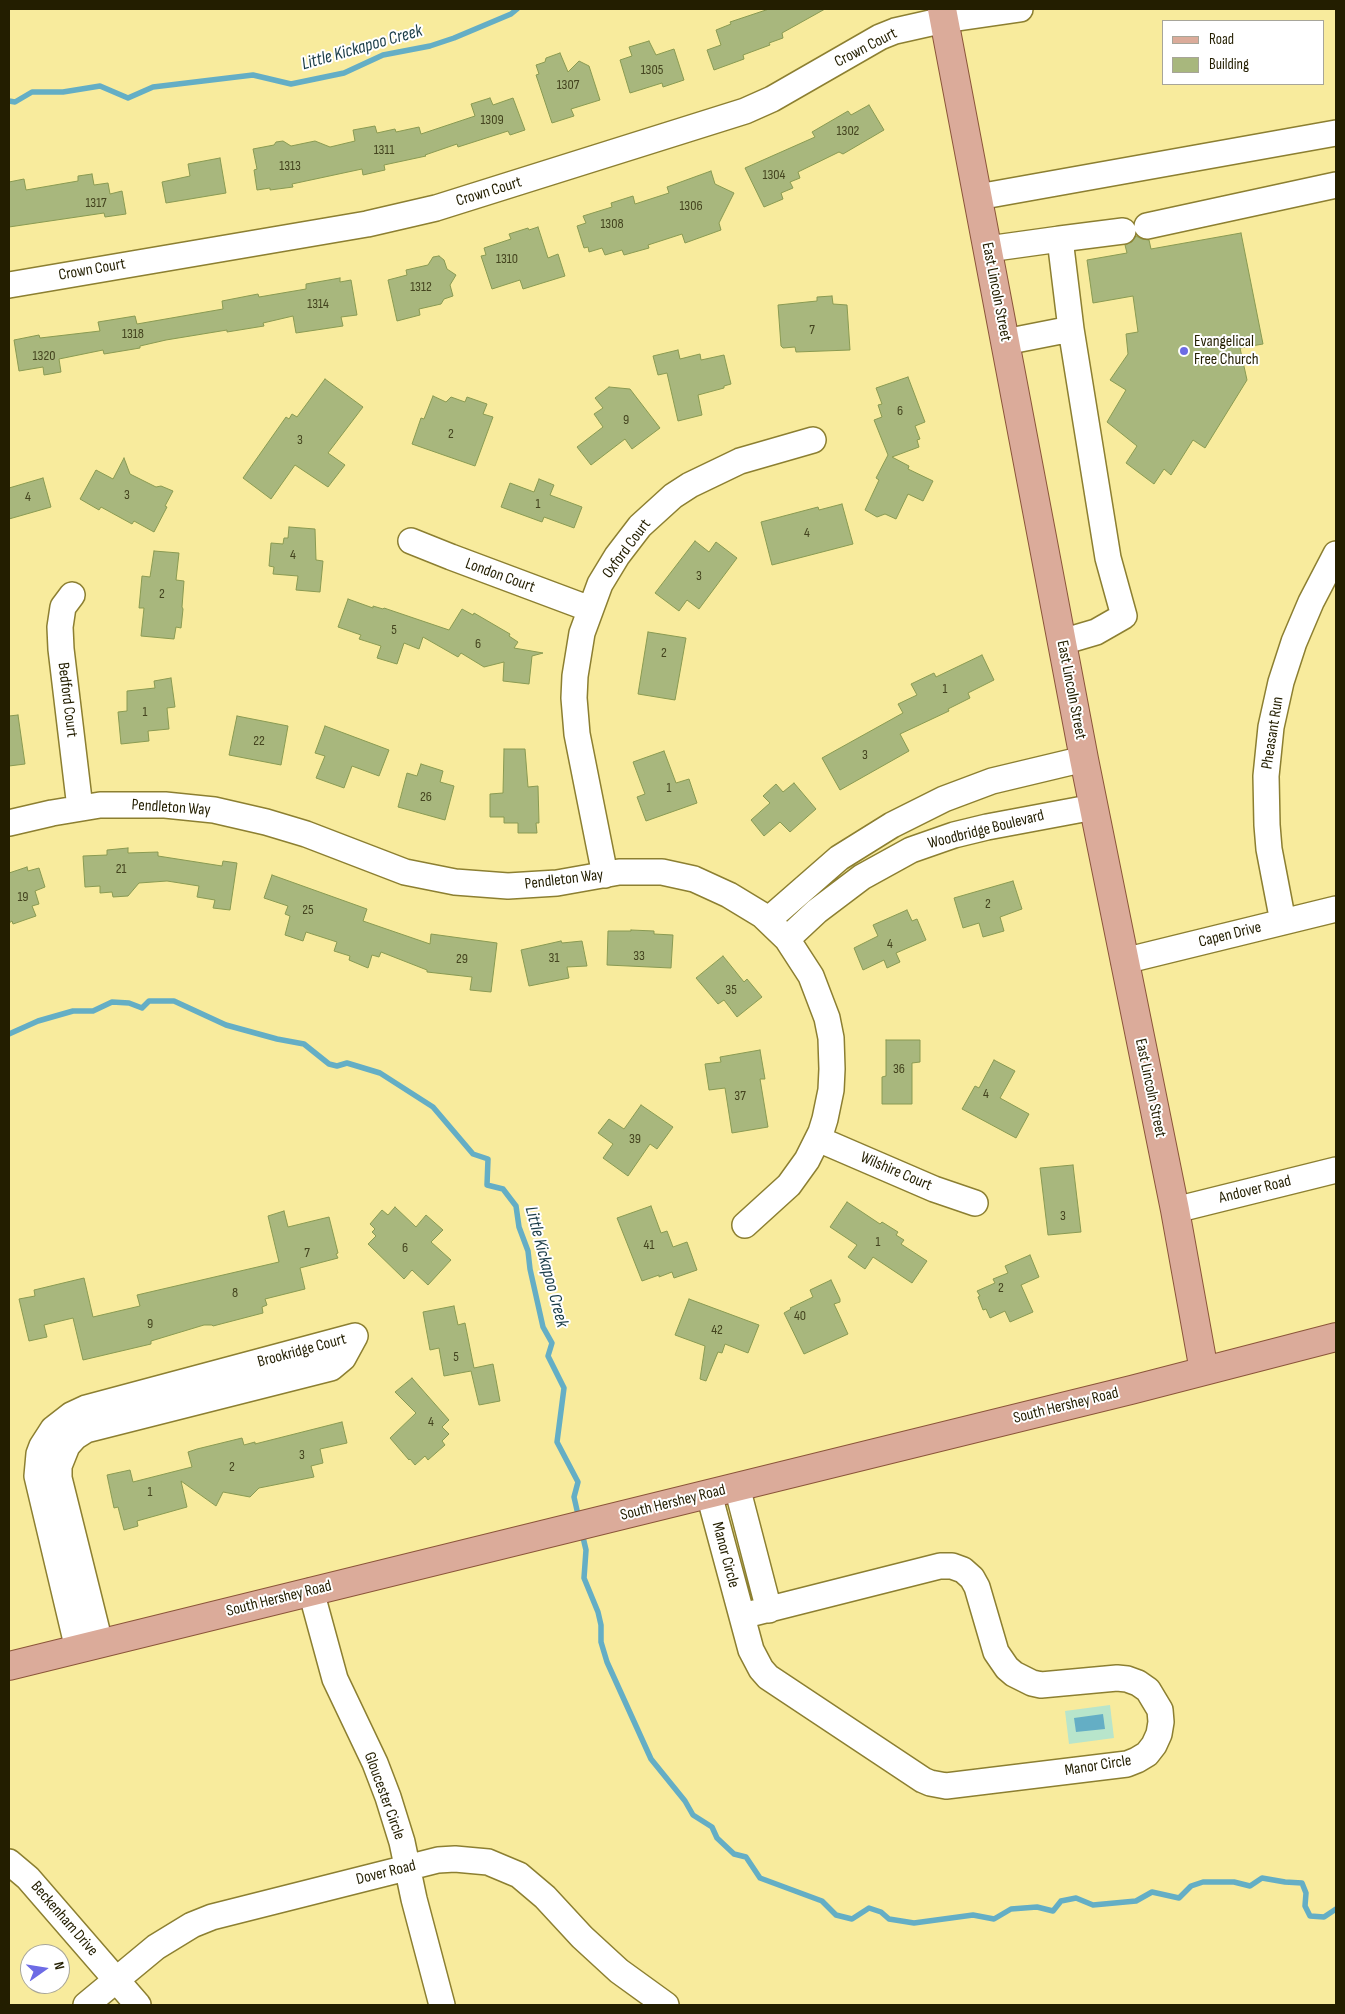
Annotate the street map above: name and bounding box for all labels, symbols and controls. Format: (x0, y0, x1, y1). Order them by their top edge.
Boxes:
water label: Little Kickapoo Creek (299, 20, 425, 76)
legend (1162, 20, 1325, 85)
street label: Crown Court (832, 24, 900, 72)
text: Road (1209, 30, 1234, 49)
text: Building (1209, 55, 1249, 74)
house number: 1305 (641, 62, 663, 78)
house number: 1307 (557, 77, 579, 93)
house number: 1309 (480, 112, 504, 128)
house number: 1302 (837, 123, 859, 139)
house number: 1311 (374, 142, 394, 158)
house number: 1313 (279, 158, 301, 174)
house number: 1304 (763, 167, 785, 183)
street label: Crown Court (454, 173, 524, 211)
house number: 1317 (85, 195, 107, 211)
house number: 1306 (679, 198, 703, 214)
house number: 1308 (600, 216, 624, 232)
street label: East Lincoln Street (977, 241, 1015, 343)
house number: 1310 (496, 251, 518, 267)
street label: Crown Court (57, 255, 127, 285)
house number: 1312 (410, 279, 432, 295)
house number: 1314 (307, 296, 329, 312)
house number: 7 (809, 322, 815, 338)
house number: 1318 (122, 326, 144, 342)
place label: Evangelical Free Church (1194, 332, 1259, 370)
marker: Evangelical Free Church (1178, 345, 1190, 357)
house number: 1320 (33, 348, 55, 364)
house number: 6 (897, 403, 903, 419)
house number: 9 (623, 412, 629, 428)
house number: 2 (448, 426, 454, 442)
house number: 3 (297, 432, 303, 448)
house number: 3 (124, 487, 130, 503)
house number: 4 (25, 489, 31, 505)
house number: 1 (536, 496, 540, 512)
street label: Oxford Court (599, 516, 655, 582)
house number: 4 (804, 525, 810, 541)
house number: 4 (290, 547, 296, 563)
street label: London Court (463, 555, 537, 597)
house number: 3 (696, 568, 702, 584)
house number: 2 (159, 586, 165, 602)
house number: 5 (391, 622, 397, 638)
house number: 6 (475, 636, 481, 652)
street label: East Lincoln Street (1052, 639, 1090, 741)
house number: 2 (661, 645, 667, 661)
street label: Bedford Court (53, 661, 81, 739)
house number: 1 (943, 681, 947, 697)
street label: Pheasant Run (1258, 695, 1288, 771)
house number: 1 (143, 704, 147, 720)
house number: 22 (253, 733, 265, 749)
house number: 3 (862, 747, 868, 763)
house number: 1 (667, 780, 671, 796)
house number: 26 (420, 789, 432, 805)
street label: Pendleton Way (131, 796, 211, 820)
street label: Woodbridge Boulevard (926, 806, 1046, 854)
house number: 21 (116, 861, 126, 877)
street label: Pendleton Way (524, 866, 604, 894)
house number: 19 (17, 889, 29, 905)
house number: 2 (985, 896, 991, 912)
house number: 25 (302, 902, 314, 918)
street label: Capen Drive (1197, 918, 1263, 952)
house number: 4 (887, 936, 893, 952)
house number: 33 (633, 948, 645, 964)
house number: 31 (549, 950, 559, 966)
house number: 29 (456, 951, 468, 967)
house number: 35 (725, 982, 737, 998)
street label: East Lincoln Street (1130, 1037, 1170, 1139)
house number: 36 (893, 1061, 905, 1077)
house number: 4 (983, 1086, 989, 1102)
house number: 37 (734, 1088, 746, 1104)
house number: 39 (629, 1131, 641, 1147)
street label: Wilshire Court (857, 1148, 935, 1196)
street label: Andover Road (1217, 1172, 1293, 1208)
water label: Little Kickapoo Creek (519, 1204, 573, 1330)
house number: 3 (1060, 1208, 1066, 1224)
house number: 1 (876, 1234, 880, 1250)
house number: 41 (644, 1237, 654, 1253)
house number: 6 (402, 1240, 408, 1256)
house number: 7 (304, 1245, 310, 1261)
house number: 2 (998, 1280, 1004, 1296)
house number: 8 (232, 1285, 238, 1301)
house number: 40 (794, 1308, 806, 1324)
house number: 9 (147, 1316, 153, 1332)
house number: 42 (711, 1322, 723, 1338)
street label: Brookridge Court (256, 1330, 348, 1372)
house number: 5 (453, 1349, 459, 1365)
street label: South Hershey Road (1011, 1384, 1121, 1428)
house number: 4 (428, 1414, 434, 1430)
house number: 3 (299, 1447, 305, 1463)
house number: 2 (229, 1459, 235, 1475)
street label: South Hershey Road (618, 1481, 728, 1525)
house number: 1 (148, 1484, 152, 1500)
street label: Manor Circle (707, 1520, 743, 1590)
street label: South Hershey Road (224, 1577, 334, 1621)
street label: Gloucester Circle (359, 1749, 409, 1843)
street label: Manor Circle (1063, 1751, 1133, 1781)
street label: Dover Road (354, 1856, 418, 1890)
street label: Beckenham Drive (26, 1878, 102, 1960)
north arrow (20, 1944, 70, 1994)
text: N (50, 1960, 68, 1971)

